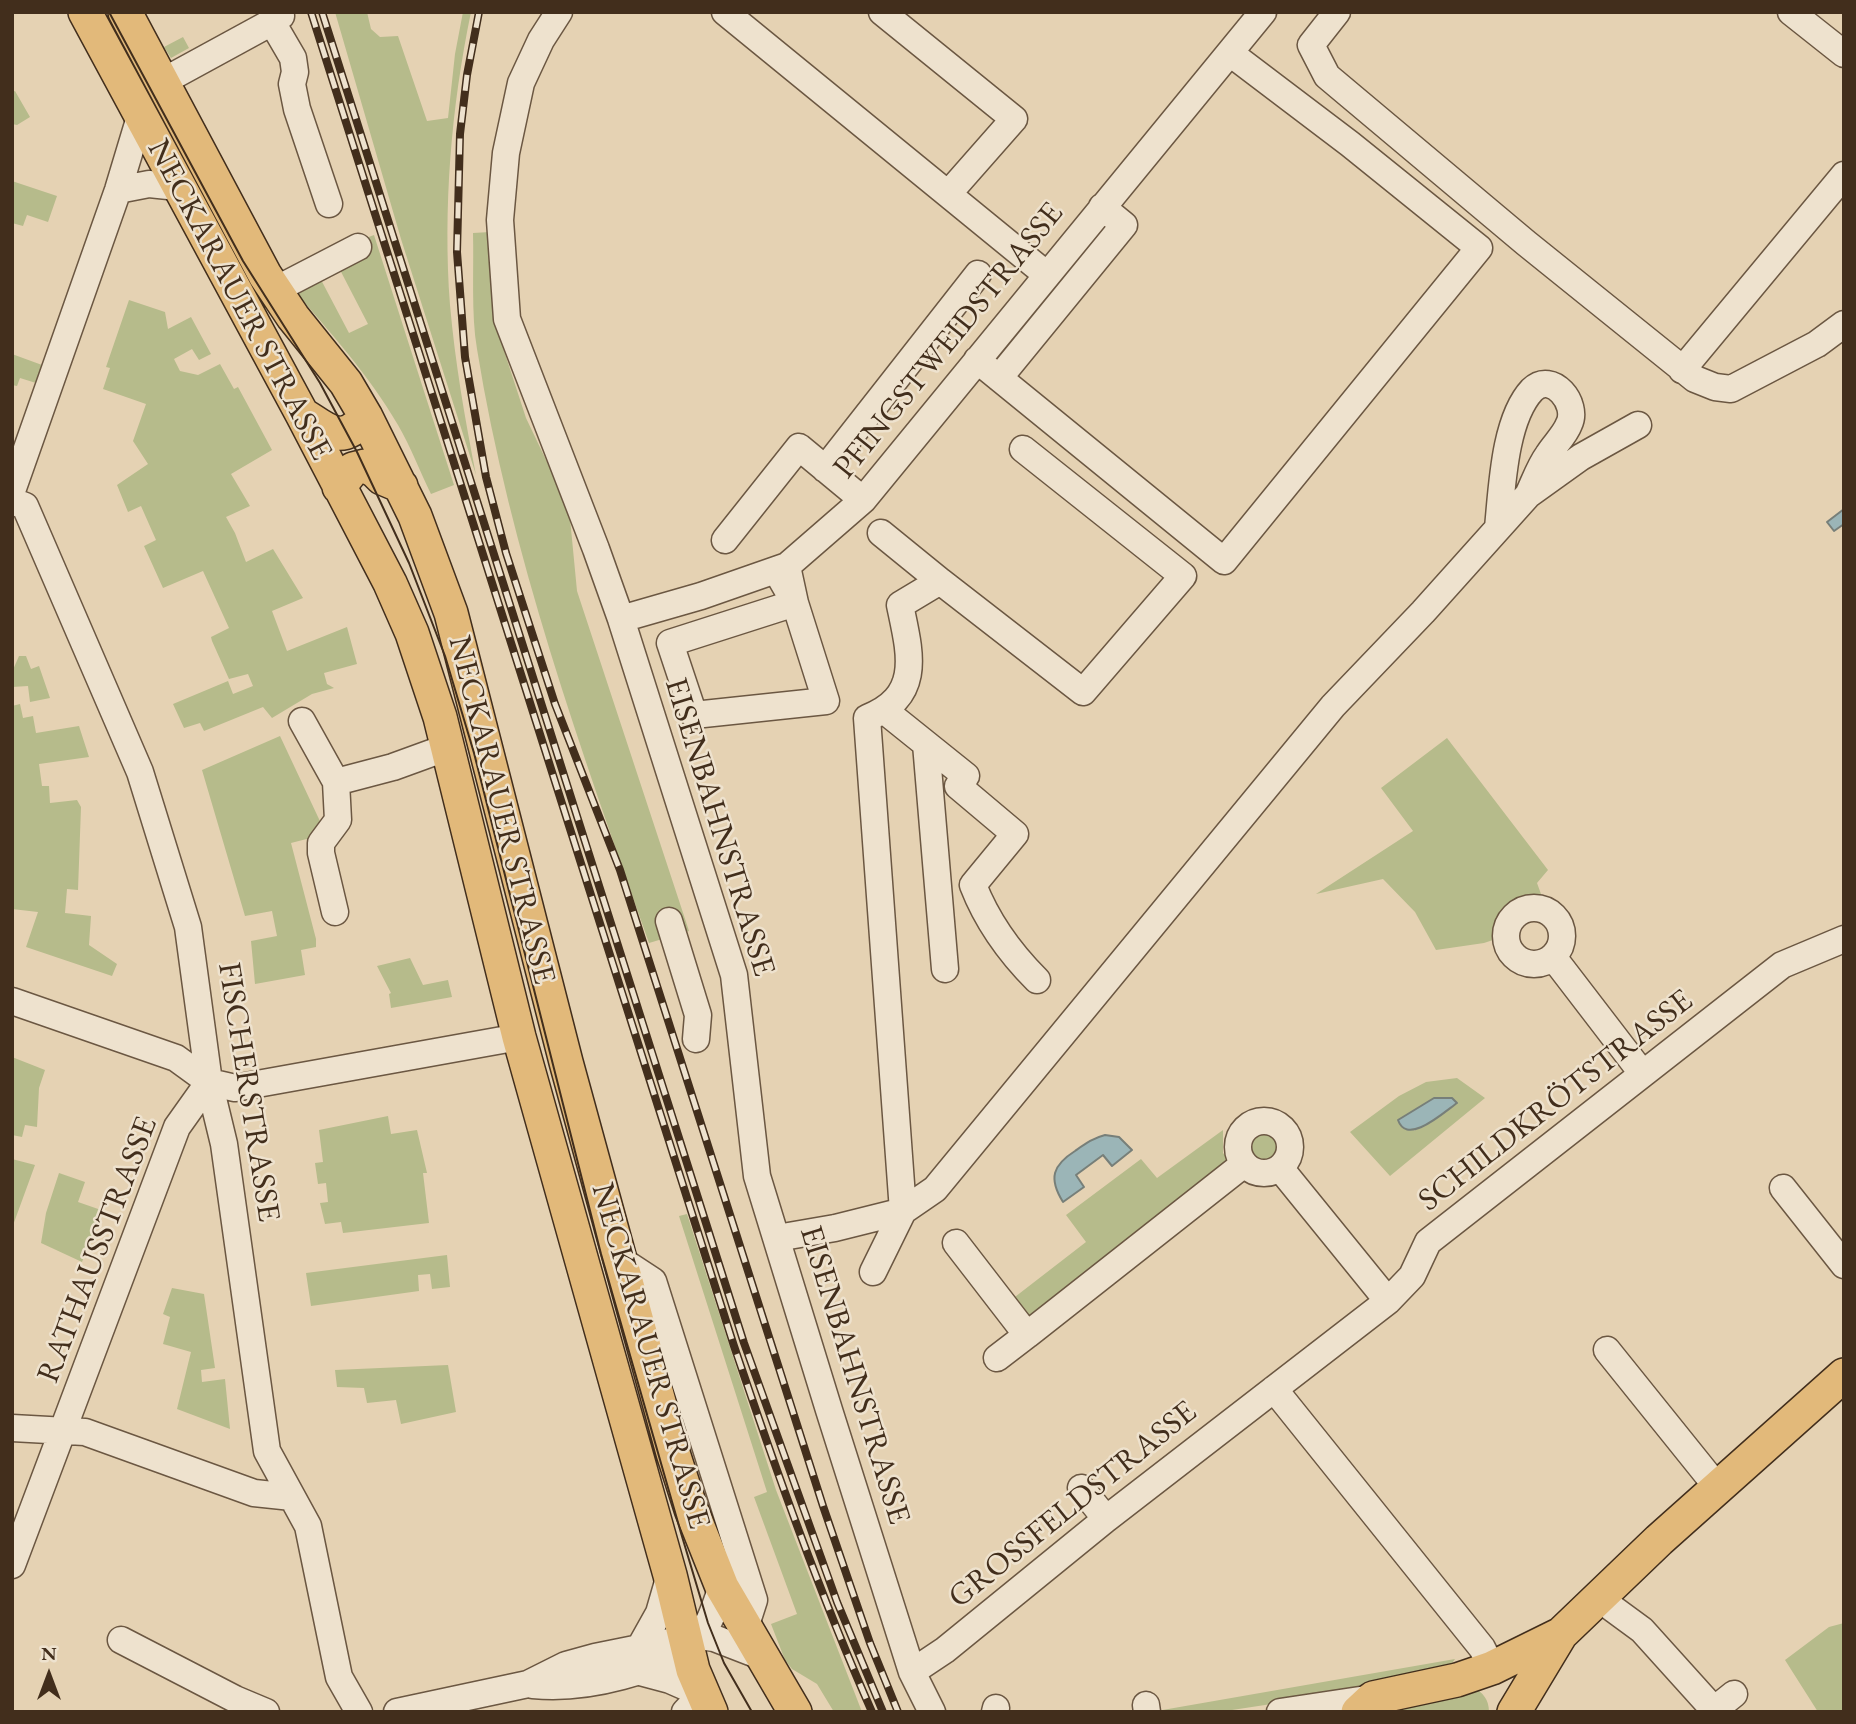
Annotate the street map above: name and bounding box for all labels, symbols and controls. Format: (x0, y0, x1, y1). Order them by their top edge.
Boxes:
street label: NECKARAUER STRASSE (138, 133, 340, 467)
street label: PFINGSTWEIDSTRASSE (826, 195, 1072, 487)
street label: NECKARAUER STRASSE (439, 632, 563, 988)
street label: EISENBAHNSTRASSE (655, 673, 783, 981)
street label: FISCHERSTRASSE (209, 960, 287, 1224)
street label: SCHILDKRÖTSTRASSE (1411, 982, 1701, 1220)
street label: RATHAUSSTRASSE (30, 1112, 166, 1388)
street label: NECKARAUER STRASSE (582, 1179, 718, 1533)
street label: EISENBAHNSTRASSE (790, 1221, 918, 1529)
street label: GROSSFELDSTRASSE (941, 1393, 1205, 1617)
north arrow (14, 1640, 84, 1710)
text: N (41, 1641, 57, 1666)

